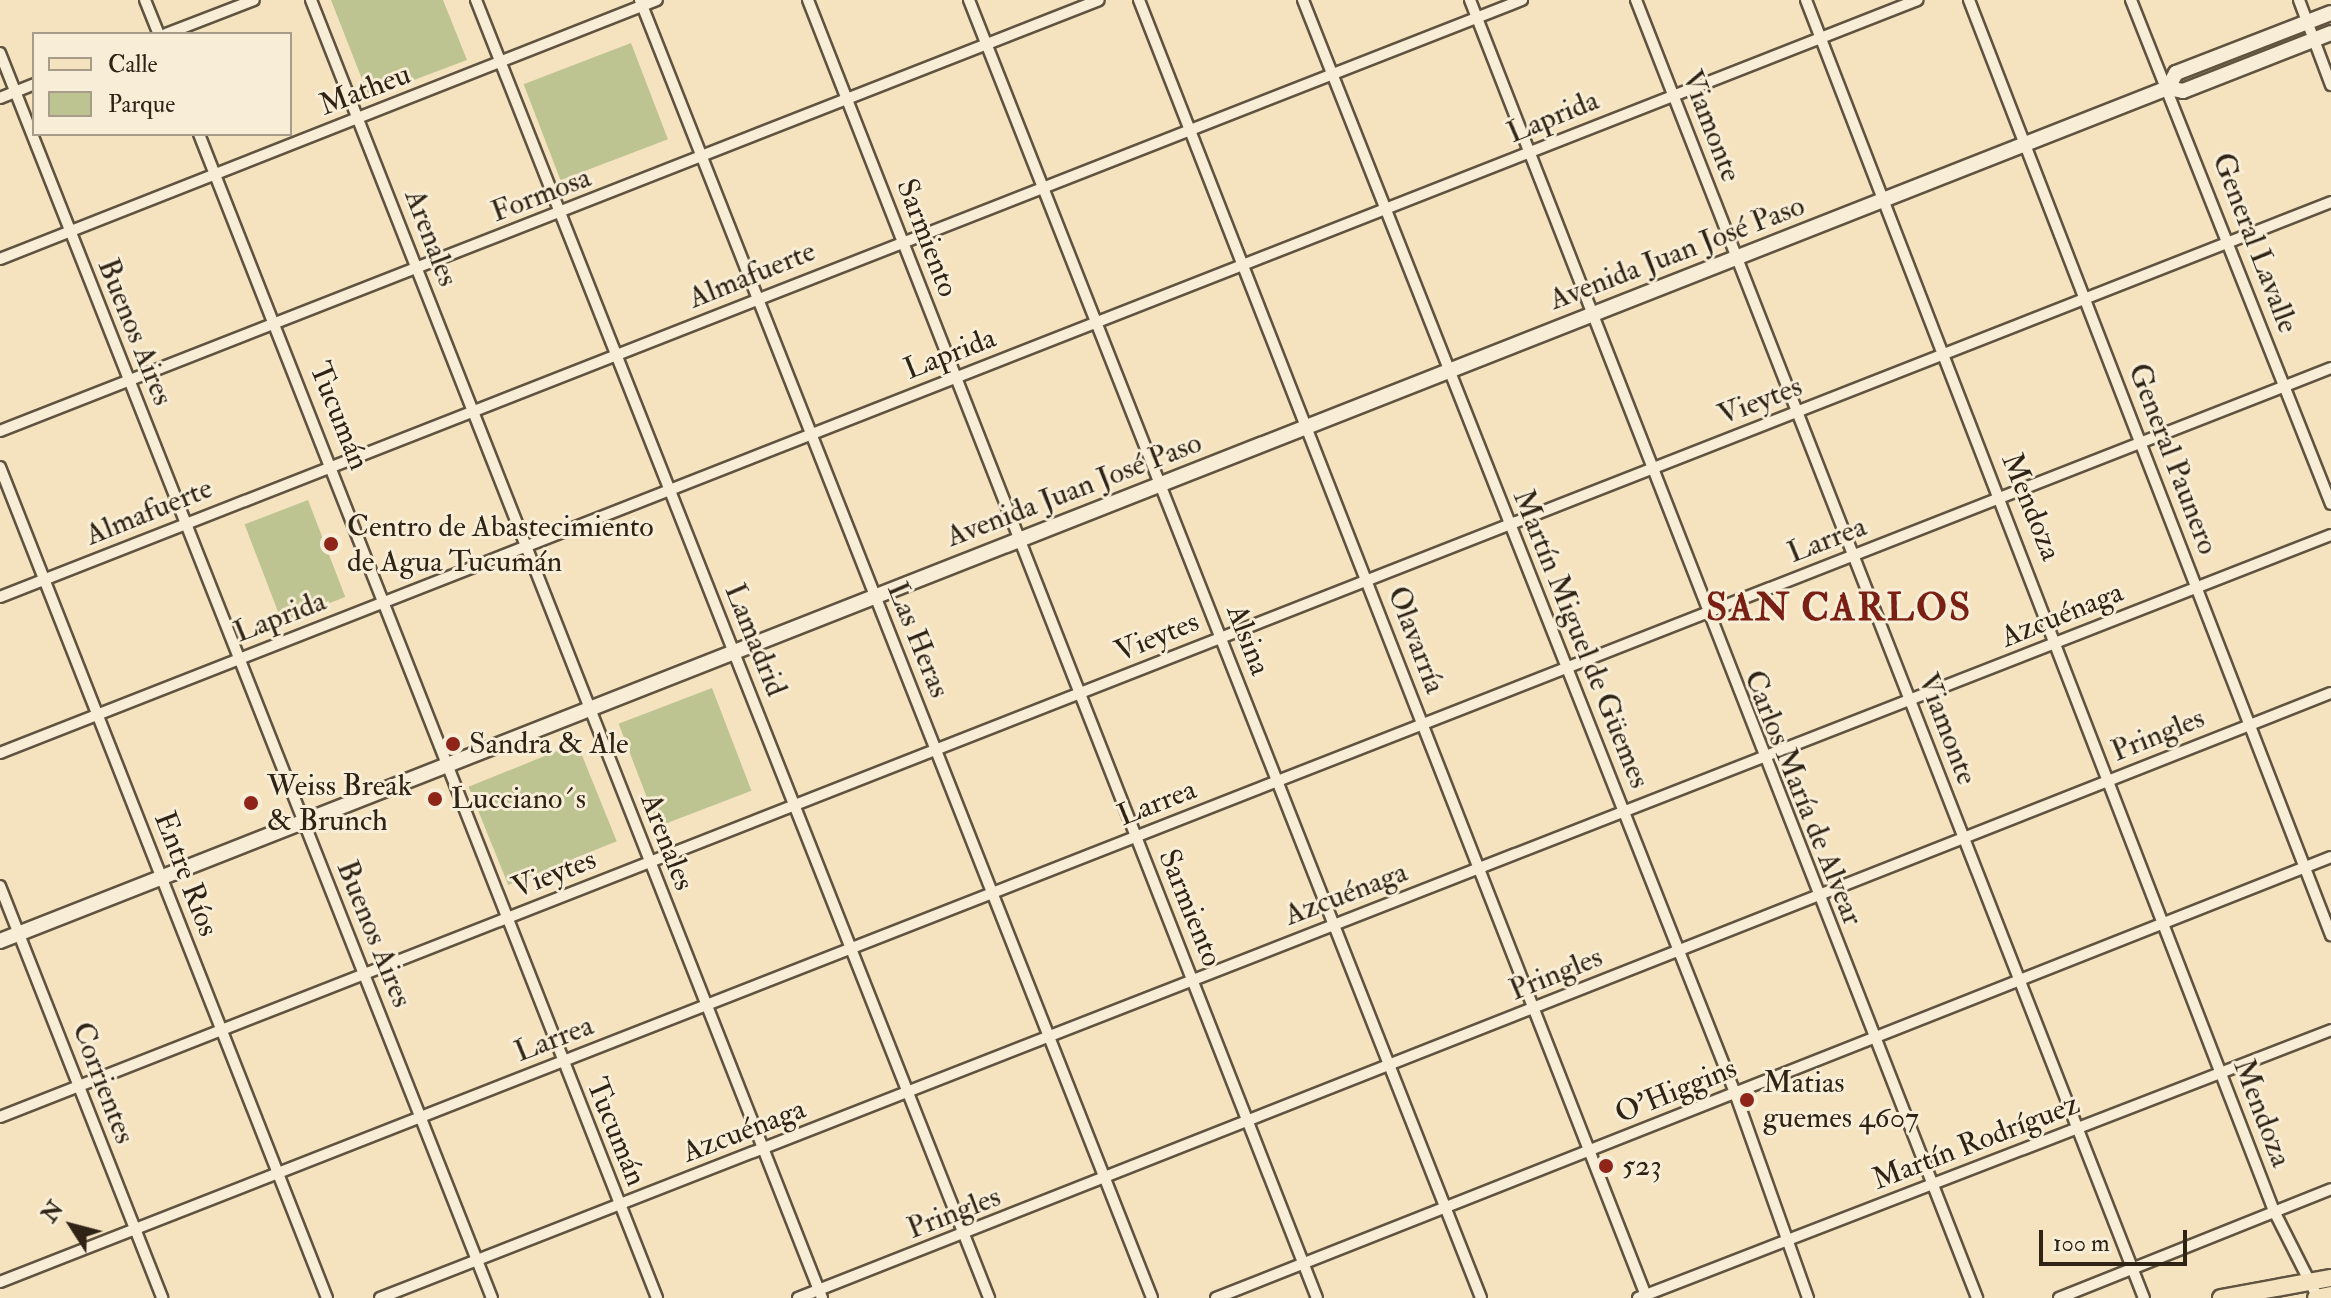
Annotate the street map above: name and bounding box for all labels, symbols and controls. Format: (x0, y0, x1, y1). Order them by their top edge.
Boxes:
legend (32, 32, 292, 136)
text: Calle (108, 49, 158, 80)
street label: Matheu (314, 56, 416, 124)
street label: Viamonte (1673, 65, 1749, 187)
street label: Laprida (1502, 82, 1604, 152)
text: Parque (108, 89, 175, 120)
street label: General Lavalle (2204, 148, 2306, 338)
street label: Formosa (486, 160, 596, 230)
street label: Sarmiento (888, 174, 966, 302)
street label: Arenales (396, 184, 466, 292)
street label: Avenida Juan José Paso (1544, 188, 1810, 318)
street label: Almafuerte (683, 233, 821, 317)
street label: Buenos Aires (89, 253, 181, 411)
street label: Laprida (899, 320, 1001, 388)
street label: Tucumán (301, 357, 377, 475)
street label: General Paunero (2120, 358, 2226, 560)
street label: Vieytes (1713, 369, 1807, 433)
street label: Avenida Juan José Paso (941, 425, 1207, 555)
street label: Mendoza (1993, 448, 2069, 566)
street label: Almafuerte (80, 470, 218, 554)
street label: Martín Miguel de Güemes (1505, 484, 1657, 794)
place label: Centro de Abastecimiento de Agua Tucumán (347, 509, 654, 580)
street label: Larrea (1783, 509, 1871, 571)
marker: Centro de Abastecimiento de Agua Tucumán (322, 535, 340, 553)
street label: Azcuénaga (1996, 574, 2128, 656)
street label: Las Heras (879, 577, 957, 703)
street label: Lamadrid (716, 578, 794, 702)
street label: Olavarría (1379, 581, 1453, 699)
street label: Laprida (229, 583, 331, 651)
district label: SAN CARLOS (1706, 586, 1972, 632)
street label: Alsina (1218, 600, 1278, 680)
street label: Vieytes (1110, 604, 1204, 670)
street label: Carlos María de Alvear (1735, 665, 1871, 931)
street label: Viamonte (1909, 668, 1985, 790)
street label: Pringles (2106, 700, 2210, 770)
place label: Sandra & Ale (469, 726, 629, 762)
marker: Sandra & Ale (444, 735, 462, 753)
place label: Weiss Break & Brunch (267, 768, 412, 838)
street label: Larrea (1113, 772, 1201, 834)
place label: Lucciano´s (451, 781, 586, 817)
street label: Arenales (632, 788, 702, 896)
marker: Lucciano´s (426, 790, 444, 808)
marker: Weiss Break & Brunch (242, 794, 260, 812)
street label: Entre Ríos (146, 807, 226, 941)
street label: Vieytes (507, 842, 601, 906)
street label: Sarmiento (1150, 844, 1230, 972)
street label: Azcuénaga (1280, 854, 1412, 934)
street label: Buenos Aires (328, 855, 420, 1013)
street label: Pringles (1504, 939, 1608, 1009)
street label: Larrea (510, 1008, 598, 1070)
street label: Corrientes (63, 1017, 143, 1149)
street label: O'Higgins (1610, 1050, 1742, 1132)
street label: Mendoza (2225, 1054, 2299, 1172)
place label: Matias guemes 4607 (1763, 1065, 1919, 1136)
street label: Tucumán (578, 1073, 654, 1191)
street label: Martín Rodríguez (1867, 1086, 2085, 1198)
street label: Azcuénaga (678, 1091, 810, 1171)
marker: Matias guemes 4607 (1738, 1091, 1756, 1109)
place label: 523 (1622, 1148, 1662, 1184)
marker: 523 (1597, 1157, 1615, 1175)
street label: Pringles (902, 1179, 1006, 1247)
north arrow (32, 1186, 112, 1266)
text: N (35, 1196, 70, 1228)
scale bar (2043, 1214, 2191, 1264)
text: 100 m (2053, 1228, 2110, 1259)

